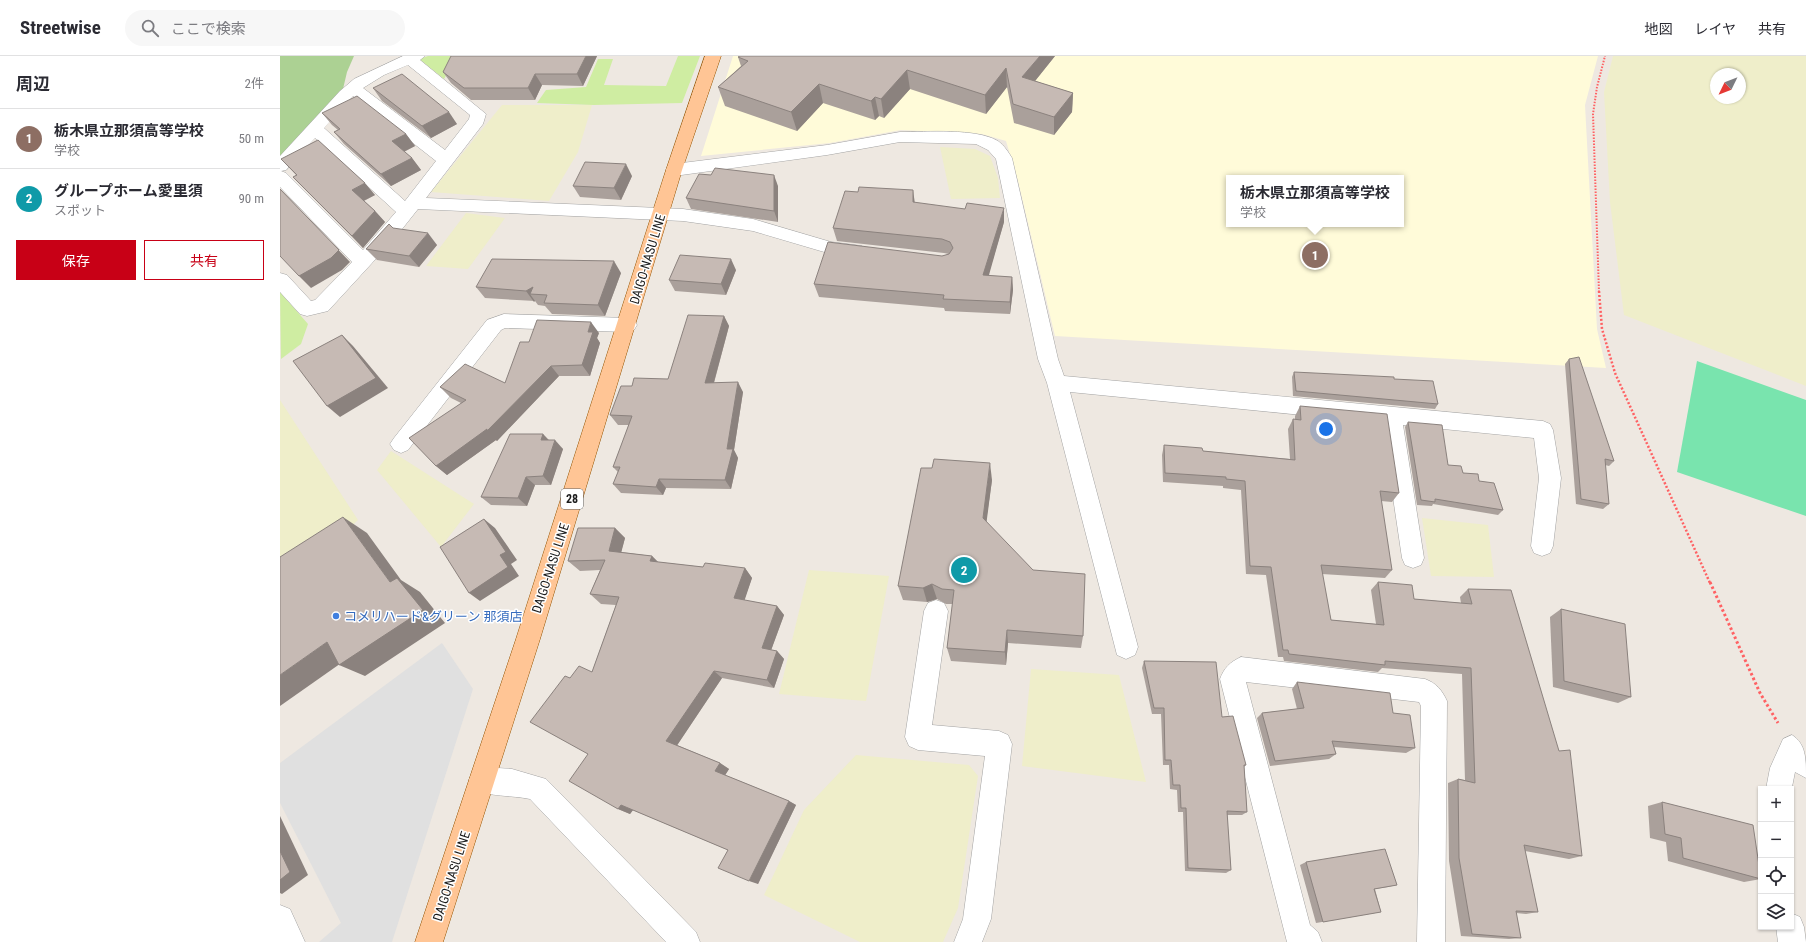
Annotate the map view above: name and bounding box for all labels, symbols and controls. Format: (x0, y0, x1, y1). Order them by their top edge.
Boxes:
search box (125, 10, 405, 46)
text: Streetwise (20, 16, 101, 39)
icon: search (139, 17, 161, 39)
text: ここで検索 (171, 20, 246, 38)
text: 地図 (1644, 21, 1672, 37)
text: レイヤ (1694, 21, 1736, 37)
text: 共有 (1758, 21, 1786, 37)
north arrow (1710, 68, 1746, 104)
text: 周辺 (16, 74, 50, 94)
text: 2件 (245, 76, 264, 91)
text: 栃木県立那須高等学校 (54, 122, 204, 140)
text: 1 (26, 131, 32, 146)
text: 50 m (238, 131, 264, 146)
text: 学校 (54, 143, 80, 158)
popup (1226, 175, 1404, 227)
text: グループホーム愛里須 (54, 182, 203, 200)
text: 栃木県立那須高等学校 (1240, 184, 1390, 202)
text: 2 (26, 191, 32, 206)
text: 90 m (238, 191, 264, 206)
text: スポット (54, 203, 106, 218)
text: 学校 (1240, 205, 1266, 220)
street label: DAIGO-NASU LINE (627, 212, 668, 306)
button: 保存 (16, 240, 136, 280)
button: 共有 (144, 240, 264, 280)
pin: 1 (1302, 240, 1328, 270)
your location (1316, 419, 1336, 439)
road number: 28 (561, 489, 583, 509)
street label: DAIGO-NASU LINE (529, 521, 572, 615)
pin: 2 (951, 555, 977, 585)
place label: コメリハード&グリーン 那須店 (344, 609, 522, 624)
marker: コメリハード&グリーン 那須店 (331, 611, 341, 621)
map controls (1758, 786, 1794, 930)
button: + (1758, 786, 1794, 822)
button: − (1758, 822, 1794, 858)
street label: DAIGO-NASU LINE (430, 829, 473, 923)
button: locate (1758, 858, 1794, 894)
button: layers (1758, 894, 1794, 930)

